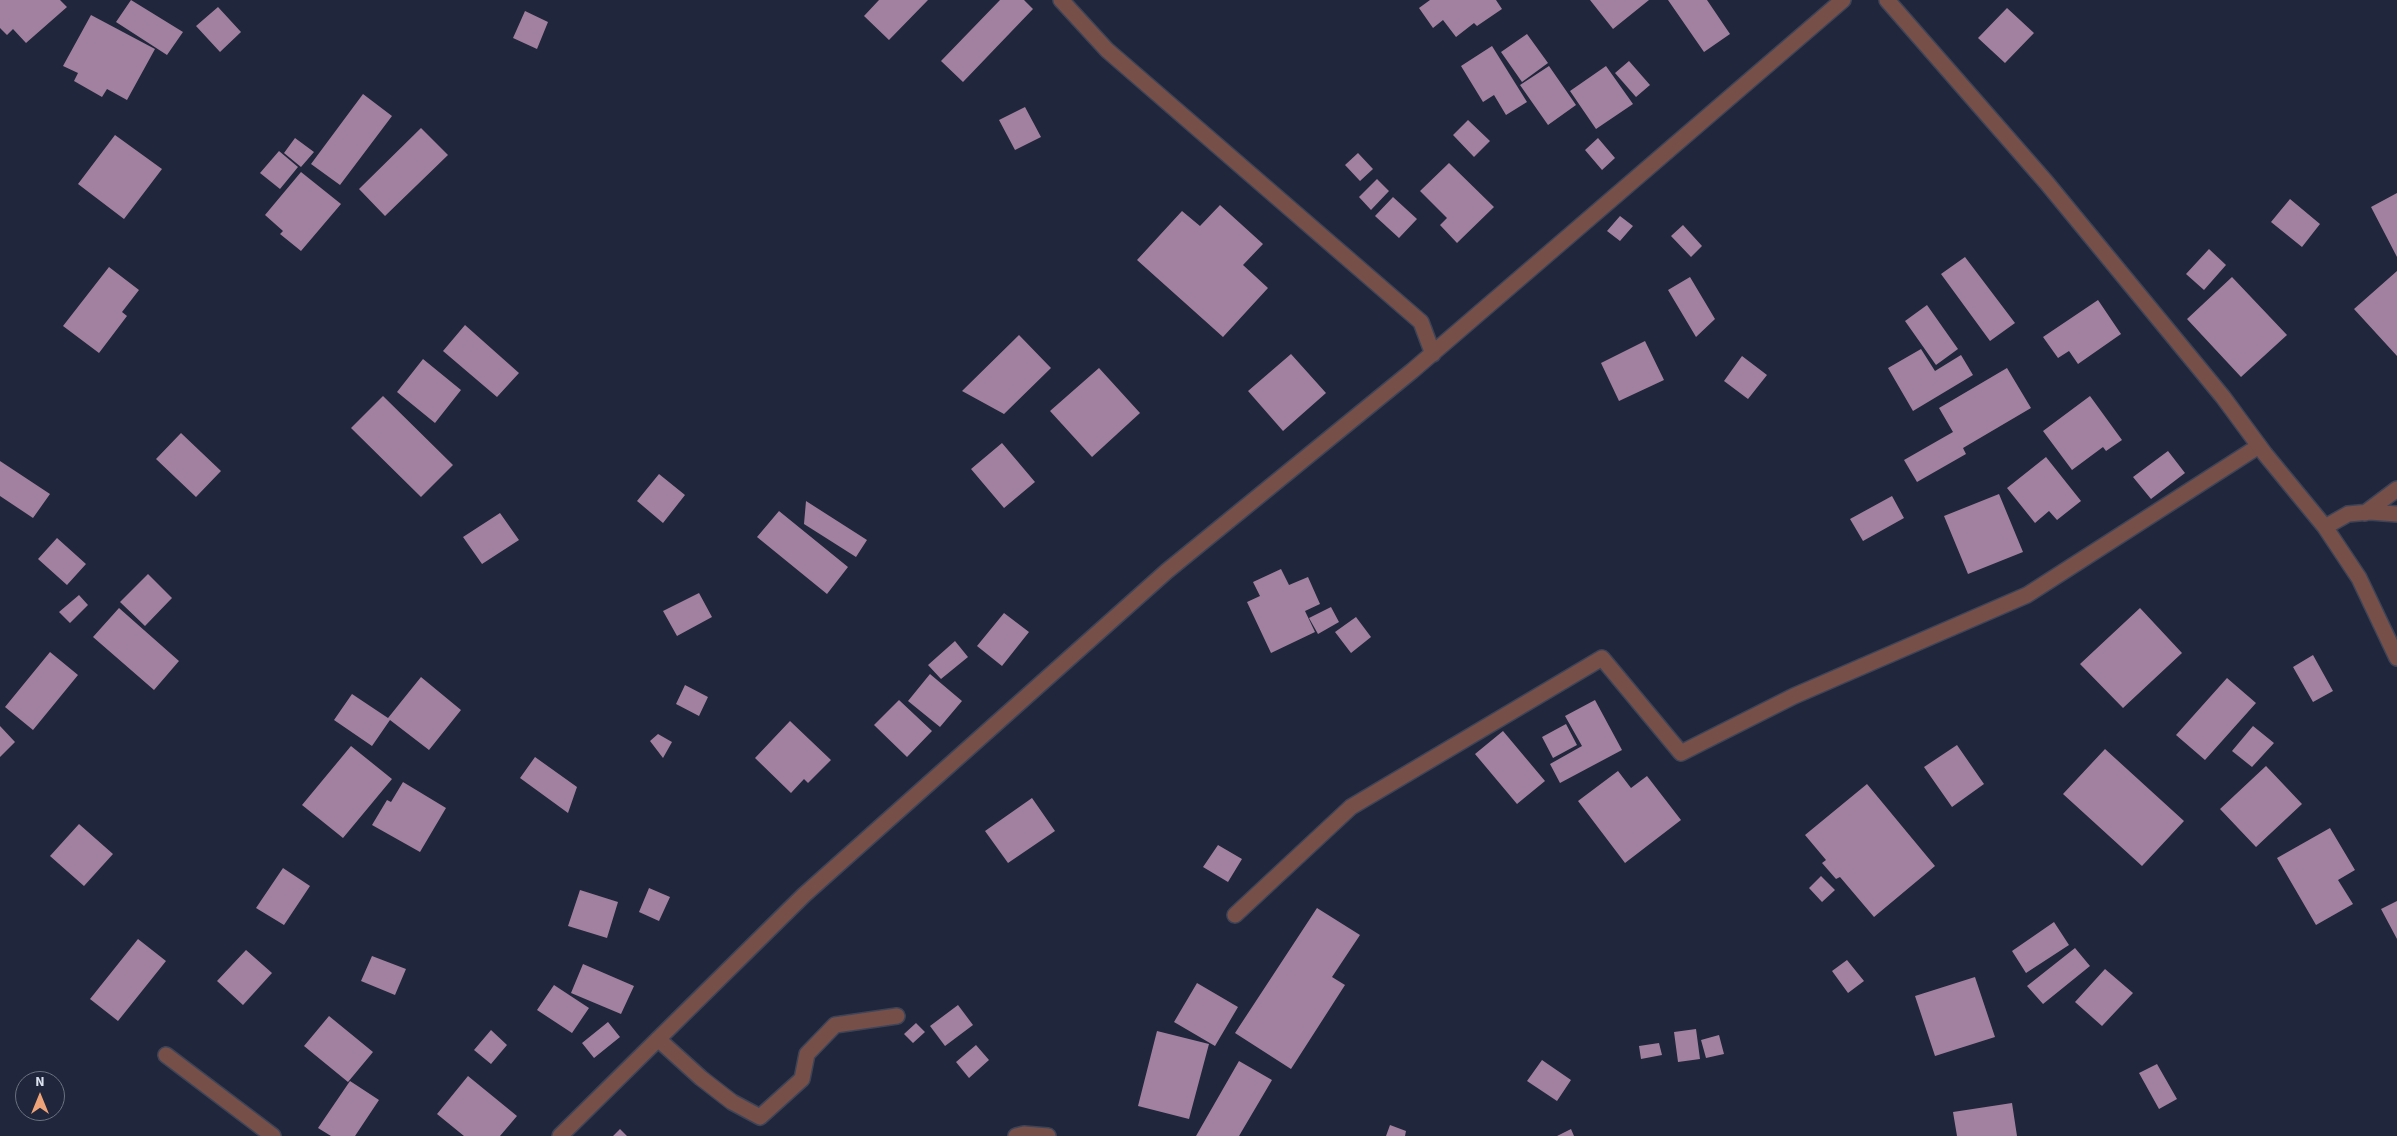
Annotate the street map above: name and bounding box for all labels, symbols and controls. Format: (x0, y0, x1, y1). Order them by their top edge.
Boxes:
north arrow (15, 1071, 65, 1121)
text: N (35, 1072, 45, 1092)

